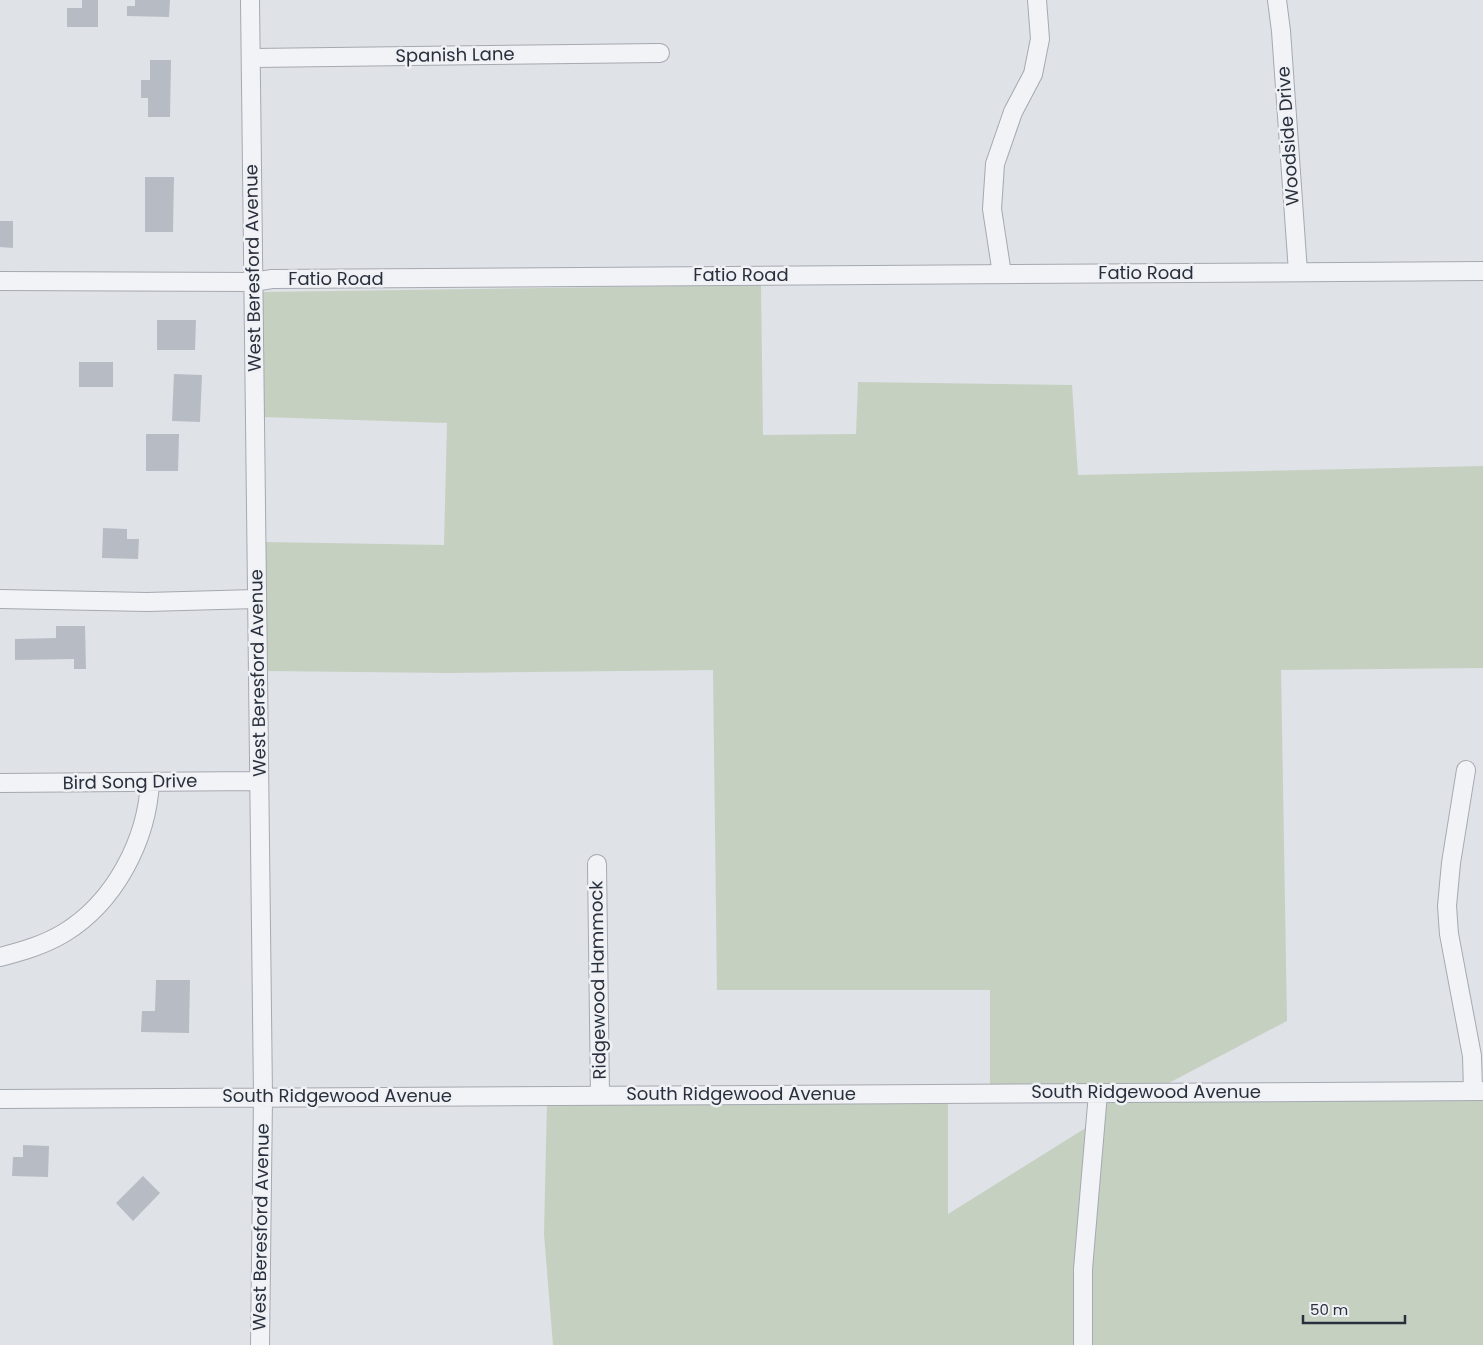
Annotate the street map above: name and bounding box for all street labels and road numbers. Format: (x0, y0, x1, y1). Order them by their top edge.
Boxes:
street label: Spanish Lane (395, 41, 515, 68)
street label: Woodside Drive (1270, 65, 1305, 207)
street label: West Beresford Avenue (238, 164, 267, 372)
street label: Fatio Road (1098, 260, 1194, 285)
street label: Fatio Road (693, 262, 789, 287)
street label: Fatio Road (288, 266, 384, 291)
street label: West Beresford Avenue (243, 569, 272, 777)
street label: Bird Song Drive (62, 768, 198, 795)
street label: Ridgewood Hammock (583, 880, 612, 1080)
street label: South Ridgewood Avenue (1031, 1079, 1261, 1104)
street label: South Ridgewood Avenue (626, 1081, 856, 1106)
street label: South Ridgewood Avenue (222, 1083, 452, 1108)
street label: West Beresford Avenue (246, 1123, 275, 1331)

